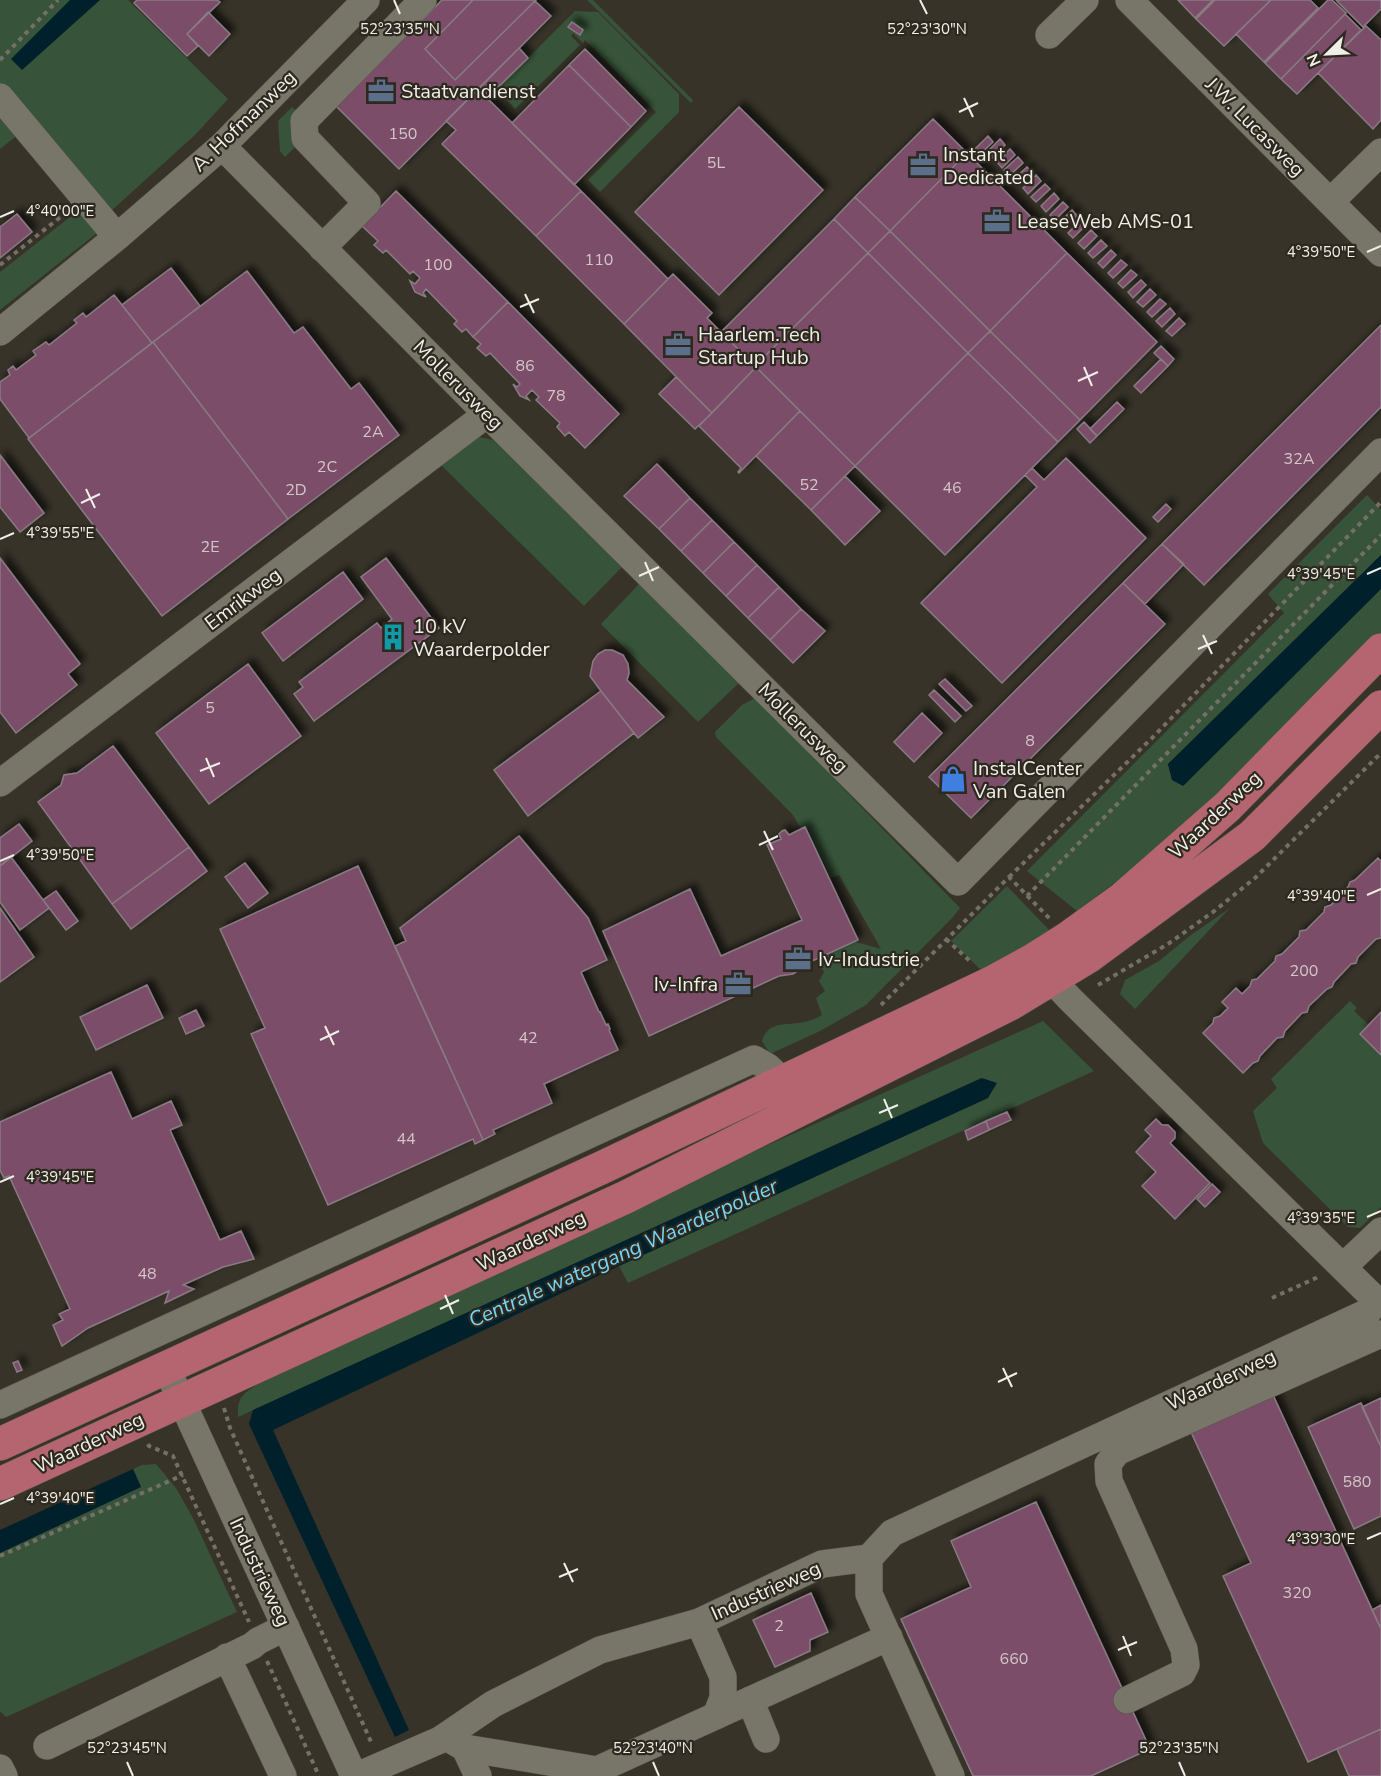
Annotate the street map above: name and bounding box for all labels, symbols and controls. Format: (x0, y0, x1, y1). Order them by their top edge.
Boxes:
text: 52°23'35"N (360, 19, 440, 39)
text: 52°23'30"N (887, 19, 967, 39)
north arrow (1297, 24, 1357, 84)
text: N (1302, 50, 1327, 70)
street label: A. Hofmanweg (186, 64, 302, 178)
street label: J.W. Lucasweg (1199, 71, 1311, 183)
office icon: Staatvandienst (366, 76, 396, 106)
place label: Staatvandienst (401, 78, 536, 105)
house number: 150 (389, 123, 417, 145)
place label: Instant Dedicated (943, 141, 1034, 191)
office icon: Instant Dedicated (908, 150, 938, 180)
house number: 5L (707, 152, 725, 174)
text: 4°40'00"E (26, 201, 94, 221)
office icon: LeaseWeb AMS-01 (982, 206, 1012, 236)
place label: LeaseWeb AMS-01 (1017, 208, 1194, 235)
text: 4°39'50"E (1287, 242, 1355, 262)
house number: 110 (585, 249, 613, 271)
house number: 100 (424, 254, 452, 276)
place label: Haarlem.Tech Startup Hub (698, 321, 820, 371)
office icon: Haarlem.Tech Startup Hub (663, 330, 693, 360)
street label: Mollerusweg (407, 334, 509, 436)
house number: 86 (515, 355, 535, 377)
house number: 78 (546, 385, 566, 407)
house number: 2A (362, 421, 384, 443)
house number: 32A (1284, 448, 1315, 470)
house number: 2C (317, 456, 337, 478)
house number: 52 (799, 474, 819, 496)
house number: 46 (942, 477, 962, 499)
house number: 2D (285, 479, 307, 501)
text: 4°39'55"E (26, 523, 94, 543)
house number: 2E (201, 536, 219, 558)
street label: Emrikweg (199, 561, 287, 637)
text: 4°39'45"E (1287, 564, 1355, 584)
place label: 10 kV Waarderpolder (413, 613, 550, 663)
building icon: 10 kV Waarderpolder (378, 622, 408, 652)
street label: Mollerusweg (752, 677, 854, 779)
house number: 5 (205, 697, 215, 719)
house number: 8 (1025, 730, 1035, 752)
place label: InstalCenter Van Galen (972, 755, 1082, 805)
shop icon: InstalCenter Van Galen (938, 764, 968, 794)
street label: Waarderweg (1163, 765, 1267, 865)
text: 4°39'50"E (26, 845, 94, 865)
text: 4°39'40"E (1287, 886, 1355, 906)
office icon: Iv-Industrie (783, 944, 813, 974)
place label: Iv-Industrie (818, 946, 920, 973)
house number: 200 (1290, 960, 1318, 982)
office icon: Iv-Infra (723, 969, 753, 999)
place label: Iv-Infra (654, 971, 718, 998)
house number: 42 (518, 1027, 538, 1049)
house number: 44 (396, 1128, 416, 1150)
text: 4°39'45"E (26, 1167, 94, 1187)
water label: Centrale watergang Waarderpolder (464, 1172, 783, 1334)
street label: Waarderweg (472, 1204, 590, 1278)
text: 4°39'35"E (1287, 1208, 1355, 1228)
house number: 48 (137, 1263, 157, 1285)
street label: Waarderweg (1162, 1343, 1280, 1417)
street label: Waarderweg (30, 1406, 148, 1480)
house number: 580 (1343, 1471, 1371, 1493)
text: 4°39'40"E (26, 1488, 94, 1508)
street label: Industrieweg (223, 1513, 297, 1631)
text: 4°39'30"E (1287, 1529, 1355, 1549)
street label: Industrieweg (707, 1555, 825, 1627)
house number: 320 (1283, 1582, 1311, 1604)
house number: 2 (774, 1615, 784, 1637)
house number: 660 (1000, 1648, 1028, 1670)
text: 52°23'45"N (87, 1738, 167, 1758)
text: 52°23'40"N (613, 1738, 693, 1758)
text: 52°23'35"N (1139, 1738, 1219, 1758)

